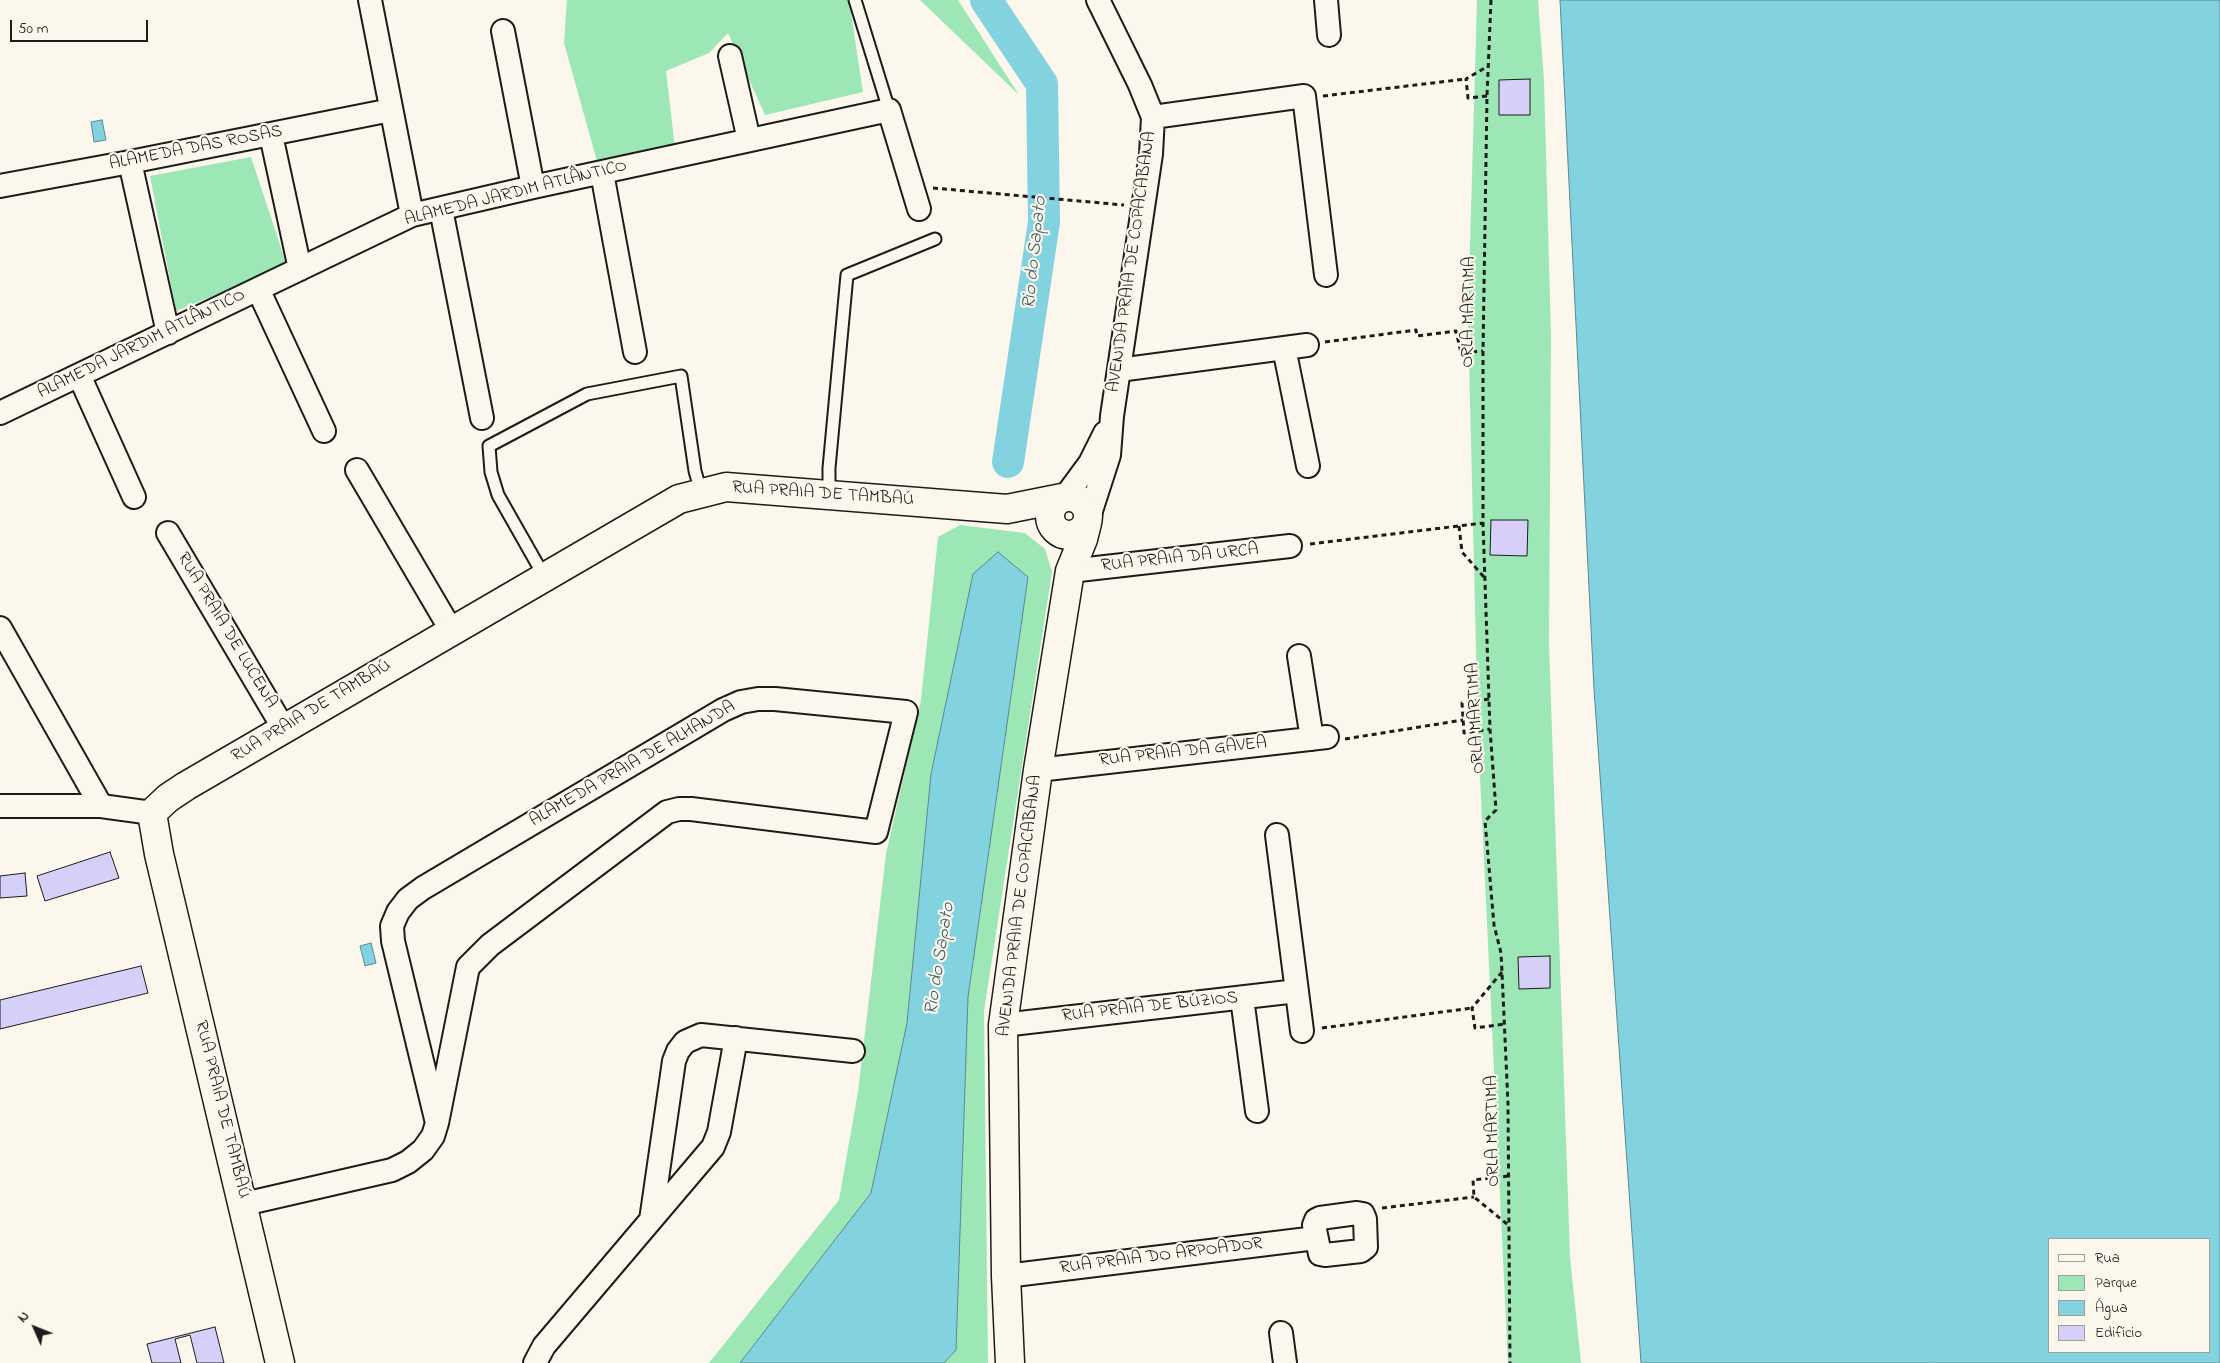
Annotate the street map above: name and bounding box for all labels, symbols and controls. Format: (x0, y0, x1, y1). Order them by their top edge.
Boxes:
scale bar (12, 10, 150, 42)
text: 50 m (18, 18, 48, 40)
street label: ALAMEDA DAS ROSAS (108, 122, 284, 176)
street label: AVENIDA PRAIA DE COPACABANA (1104, 130, 1162, 394)
street label: ALAMEDA JARDIM ATLÂNTICO (403, 156, 629, 232)
water label: Rio do Sapato (1019, 196, 1053, 310)
street label: ORLA MARTIMA (1458, 256, 1482, 368)
street label: ALAMEDA JARDIM ATLÂNTICO (35, 285, 249, 405)
street label: RUA PRAIA DE TAMBAÚ (731, 478, 915, 512)
street label: RUA PRAIA DA URCA (1100, 540, 1260, 578)
street label: RUA PRAIA DE LUCENA (171, 549, 281, 713)
street label: RUA PRAIA DE TAMBAÚ (228, 656, 396, 768)
street label: ORLA MARTIMA (1463, 662, 1491, 774)
street label: ALAMEDA PRAIA DE ALHANDA (526, 697, 740, 833)
street label: RUA PRAIA DA GAVEA (1098, 733, 1268, 773)
street label: AVENIDA PRAIA DE COPACABANA (994, 774, 1048, 1038)
water label: Rio do Sapato (921, 901, 961, 1017)
street label: RUA PRAIA DE BÚZIOS (1061, 988, 1239, 1028)
street label: RUA PRAIA DE TAMBAÚ (188, 1019, 254, 1201)
street label: ORLA MARTIMA (1482, 1075, 1506, 1187)
street label: RUA PRAIA DO ARPOADOR (1059, 1234, 1263, 1280)
legend (2048, 1238, 2210, 1353)
text: Rua (2095, 1247, 2120, 1269)
text: Parque (2095, 1272, 2137, 1294)
text: Água (2095, 1297, 2128, 1319)
north arrow (10, 1303, 60, 1353)
text: N (13, 1307, 35, 1328)
text: Edifício (2095, 1322, 2142, 1344)

